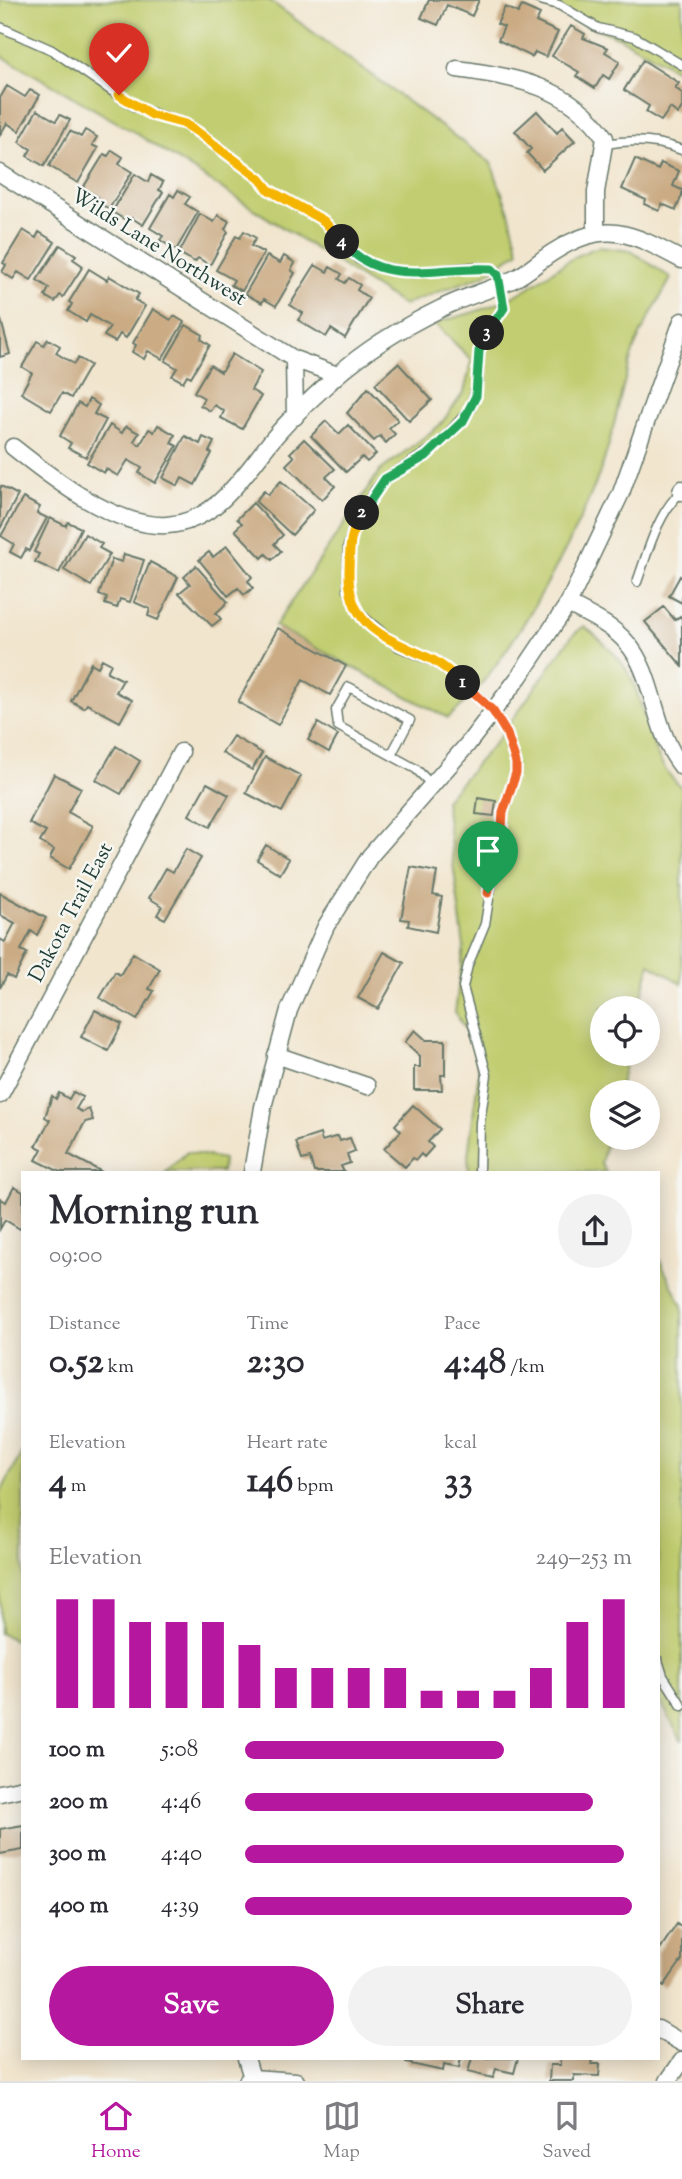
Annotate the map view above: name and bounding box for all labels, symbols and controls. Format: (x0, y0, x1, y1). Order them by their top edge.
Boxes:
pin (89, 23, 149, 95)
icon: check (100, 34, 138, 72)
street label: Wilds Lane Northwest (64, 182, 252, 314)
pin: 4 (324, 224, 360, 260)
text: 4 (337, 228, 346, 255)
pin: 3 (470, 316, 504, 350)
text: 3 (483, 319, 490, 346)
pin: 2 (344, 496, 380, 530)
text: 2 (357, 499, 366, 526)
pin: 1 (446, 666, 480, 700)
text: 1 (459, 669, 466, 696)
pin (458, 821, 518, 893)
icon: arrive (469, 832, 507, 870)
street label: Dakota Trail East (22, 838, 122, 988)
map controls (590, 996, 660, 1150)
button: locate (590, 996, 660, 1066)
button: layers (590, 1080, 660, 1150)
text: Morning run (49, 1187, 259, 1241)
button: share (558, 1194, 632, 1268)
text: 09:00 (49, 1240, 102, 1273)
text: Distance (49, 1311, 121, 1338)
text: Time (247, 1311, 289, 1338)
text: Pace (444, 1311, 481, 1338)
text: 0.52 (49, 1338, 104, 1389)
text: 2:30 (247, 1338, 304, 1389)
text: 4:48 (444, 1338, 506, 1389)
text: km (104, 1354, 134, 1381)
text: /km (506, 1354, 545, 1381)
text: Elevation (49, 1430, 126, 1457)
text: Heart rate (247, 1430, 328, 1457)
text: kcal (444, 1430, 477, 1457)
text: 4 (49, 1457, 67, 1508)
text: 146 (247, 1457, 293, 1508)
text: 33 (444, 1457, 473, 1508)
text: m (67, 1473, 86, 1500)
text: bpm (293, 1473, 334, 1500)
text: Elevation (49, 1542, 142, 1575)
text: 249–253 m (536, 1542, 632, 1575)
text: 100 m (49, 1734, 105, 1767)
text: 5:08 (161, 1734, 198, 1767)
text: 200 m (49, 1786, 108, 1819)
text: 4:46 (161, 1786, 201, 1819)
text: 300 m (49, 1838, 106, 1871)
text: 4:40 (161, 1838, 202, 1871)
text: 400 m (49, 1890, 109, 1923)
text: 4:39 (161, 1890, 199, 1923)
button: Save (49, 1966, 334, 2046)
button: Share (348, 1966, 632, 2046)
tab: Home (91, 2097, 141, 2166)
tab: Map (323, 2097, 361, 2166)
tab: Saved (542, 2097, 591, 2166)

